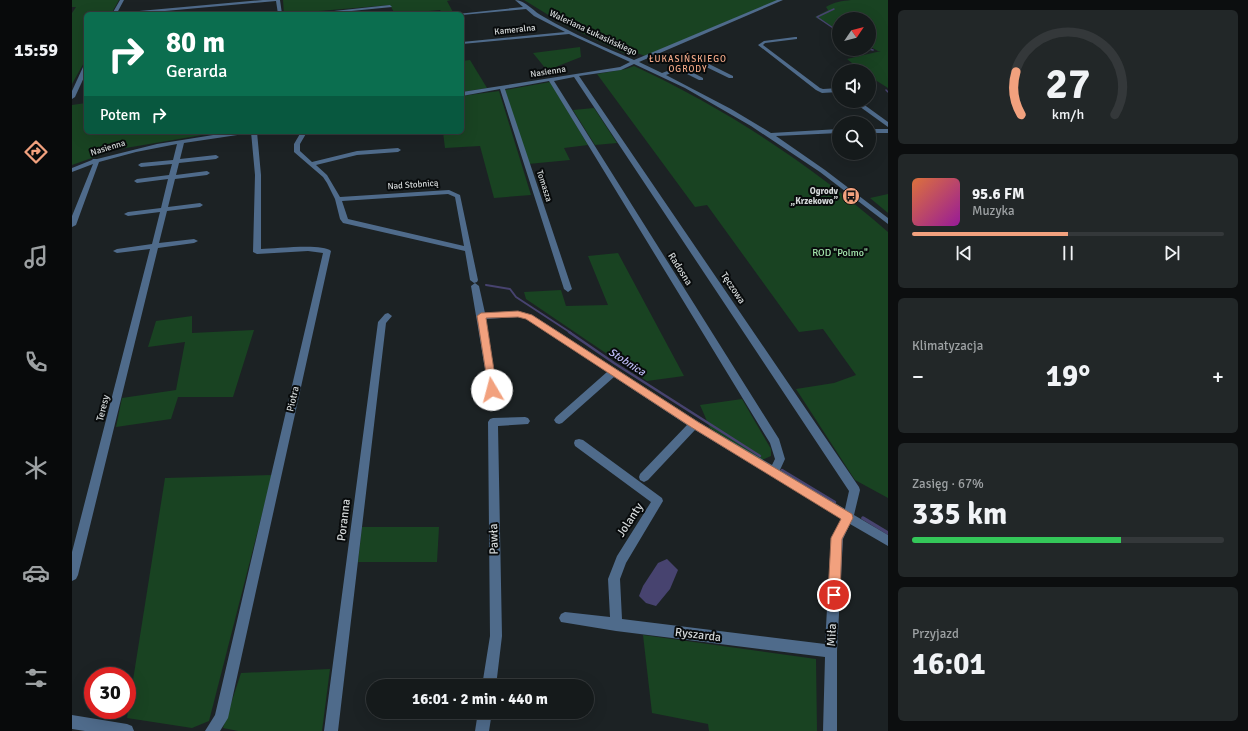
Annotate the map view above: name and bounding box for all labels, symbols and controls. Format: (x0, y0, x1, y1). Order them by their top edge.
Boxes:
street label: Waleriana Łukasińskiego (547, 8, 639, 58)
north arrow (832, 12, 876, 56)
map controls (832, 12, 876, 160)
street label: Kameralna (494, 22, 537, 38)
text: 80 m (166, 26, 225, 60)
icon: right (100, 28, 152, 80)
text: 15:59 (14, 39, 58, 61)
district label: ŁUKASIŃSKIEGO OGRODY (649, 52, 727, 75)
text: 27 (1046, 59, 1090, 110)
text: Gerarda (166, 60, 227, 82)
street label: Nasienna (529, 64, 567, 80)
button: sound (832, 64, 876, 108)
icon: right (148, 104, 170, 126)
text: Potem (100, 106, 140, 124)
text: km/h (1052, 106, 1084, 123)
button: search (832, 116, 876, 160)
street label: Nasienna (89, 137, 127, 159)
icon: directions (22, 138, 50, 166)
street label: Tomasza (534, 169, 554, 204)
street label: Nad Stobnicą (387, 178, 439, 192)
text: 95.6 FM (972, 185, 1024, 203)
place label: Ogrody „Krzekowo” (791, 186, 839, 207)
bus stop icon: Ogrody „Krzekowo” (841, 186, 861, 206)
text: Muzyka (972, 203, 1015, 219)
icon: previous (953, 242, 975, 264)
icon: pause (1057, 242, 1079, 264)
icon: next (1161, 242, 1183, 264)
icon: music (22, 243, 50, 271)
park label: ROD "Polmo" (812, 247, 868, 259)
street label: Radosna (665, 250, 695, 288)
street label: Tęczowa (718, 270, 748, 306)
text: Klimatyzacja (912, 338, 983, 354)
water label: Stobnica (606, 345, 648, 379)
icon: phone (22, 348, 50, 376)
text: 19° (1046, 358, 1090, 395)
text: − (912, 363, 924, 390)
text: + (1212, 363, 1224, 390)
position arrow (471, 369, 513, 411)
street label: Piotra (284, 385, 302, 413)
street label: Teresy (94, 393, 112, 422)
icon: climate (22, 454, 50, 482)
text: Zasięg · 67% (912, 476, 984, 492)
text: 335 km (912, 496, 1007, 533)
street label: Poranna (334, 498, 354, 542)
street label: Jolanty (613, 500, 647, 540)
street label: Pawła (486, 523, 502, 555)
icon: car (22, 559, 50, 587)
pin (817, 578, 851, 612)
icon: arrive (823, 584, 845, 606)
street label: Miła (824, 623, 840, 647)
street label: Ryszarda (674, 625, 722, 645)
text: Przyjazd (912, 626, 959, 642)
text: 16:01 (912, 646, 986, 683)
icon: filters (22, 664, 50, 692)
speed limit sign: 30 (84, 667, 136, 719)
text: 16:01 · 2 min · 440 m (412, 690, 548, 708)

